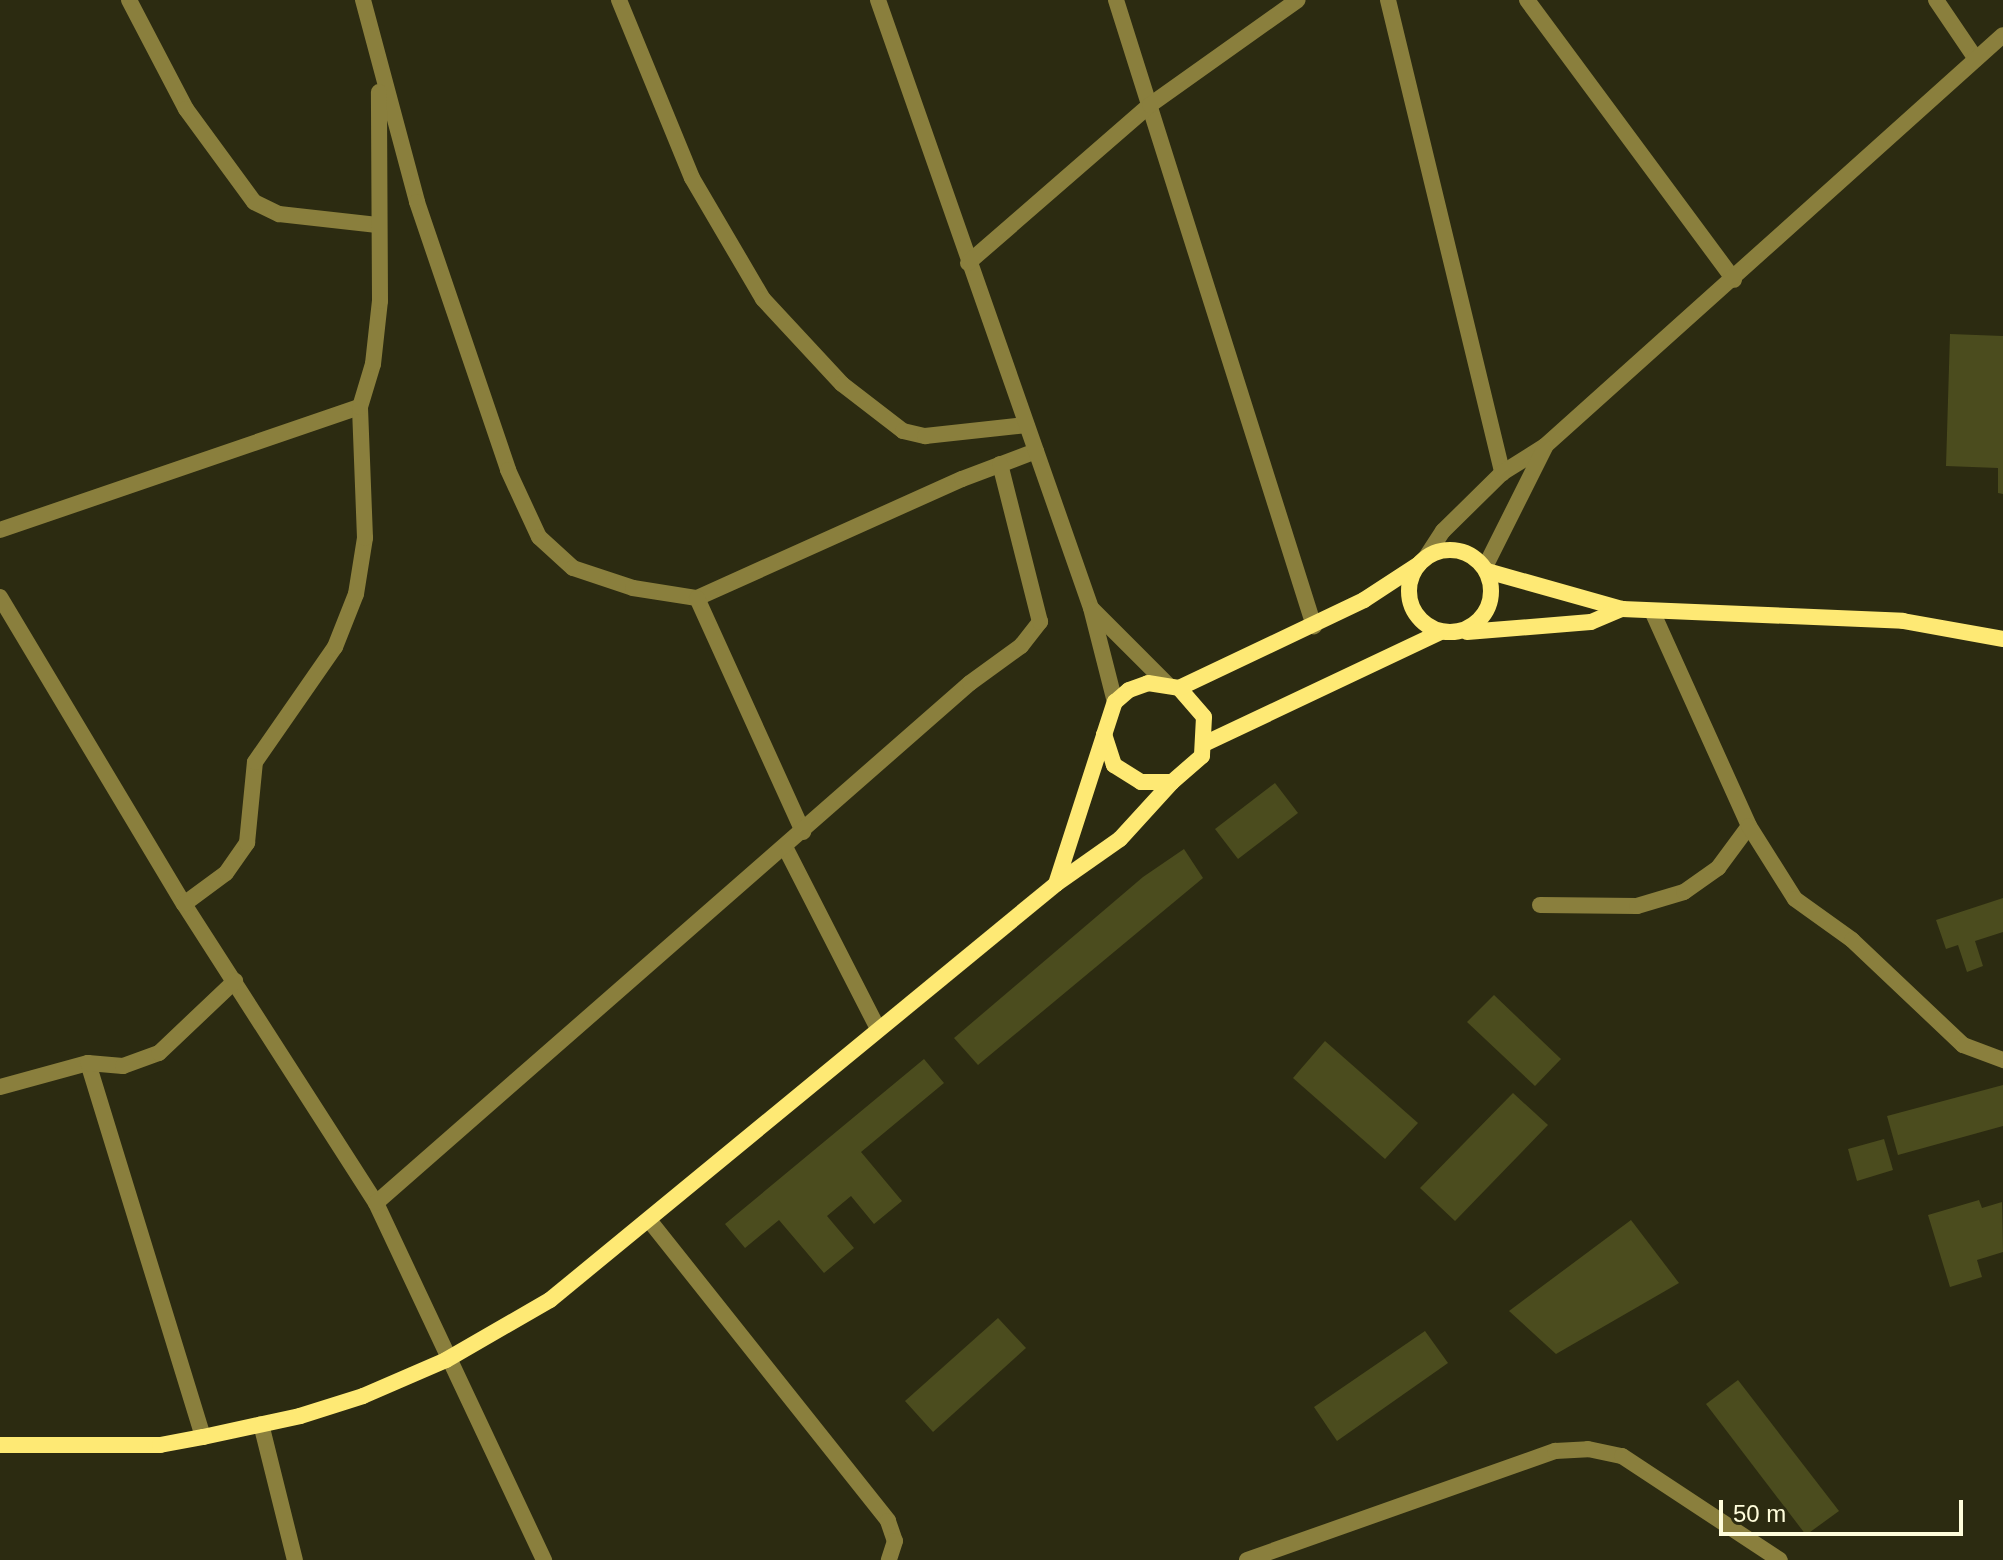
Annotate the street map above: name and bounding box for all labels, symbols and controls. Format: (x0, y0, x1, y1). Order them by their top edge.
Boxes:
scale bar (1723, 1484, 1967, 1534)
text: 50 m (1733, 1500, 1786, 1527)

